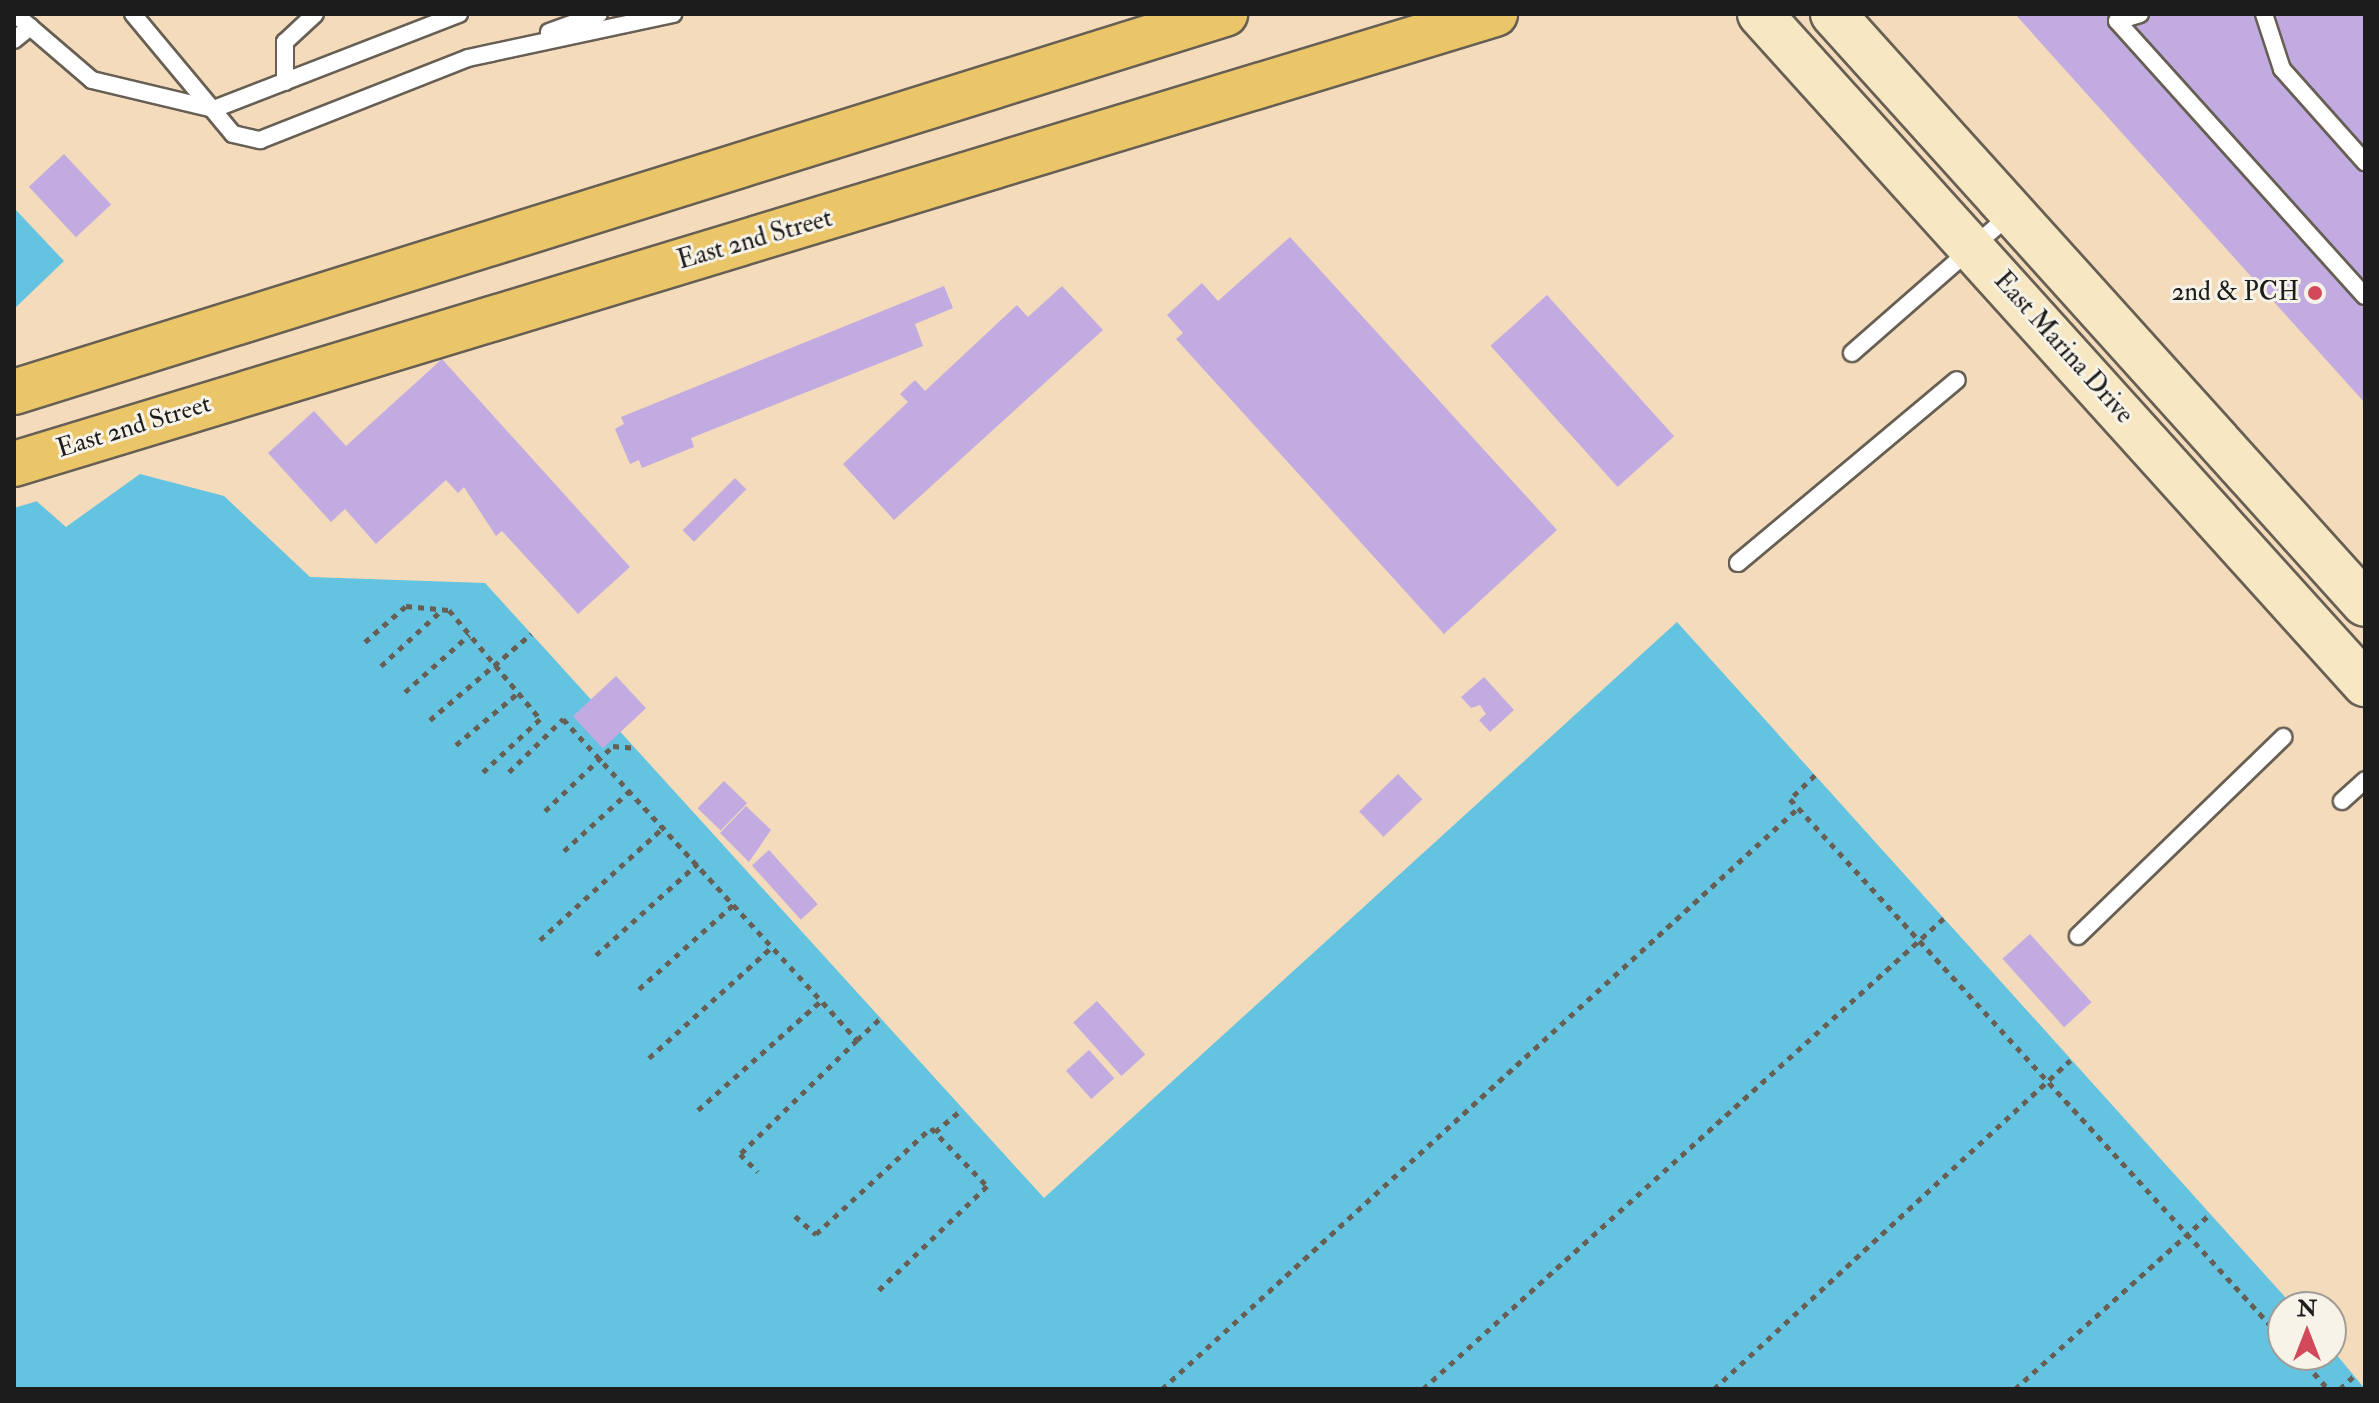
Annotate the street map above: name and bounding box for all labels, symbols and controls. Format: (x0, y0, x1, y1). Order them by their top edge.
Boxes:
street label: East 2nd Street (674, 203, 836, 277)
street label: East Marina Drive (1987, 266, 2139, 430)
place label: 2nd & PCH (2171, 277, 2299, 309)
marker: 2nd & PCH (2306, 284, 2324, 302)
street label: East 2nd Street (53, 389, 215, 465)
north arrow (2267, 1291, 2347, 1371)
text: N (2297, 1295, 2317, 1323)

